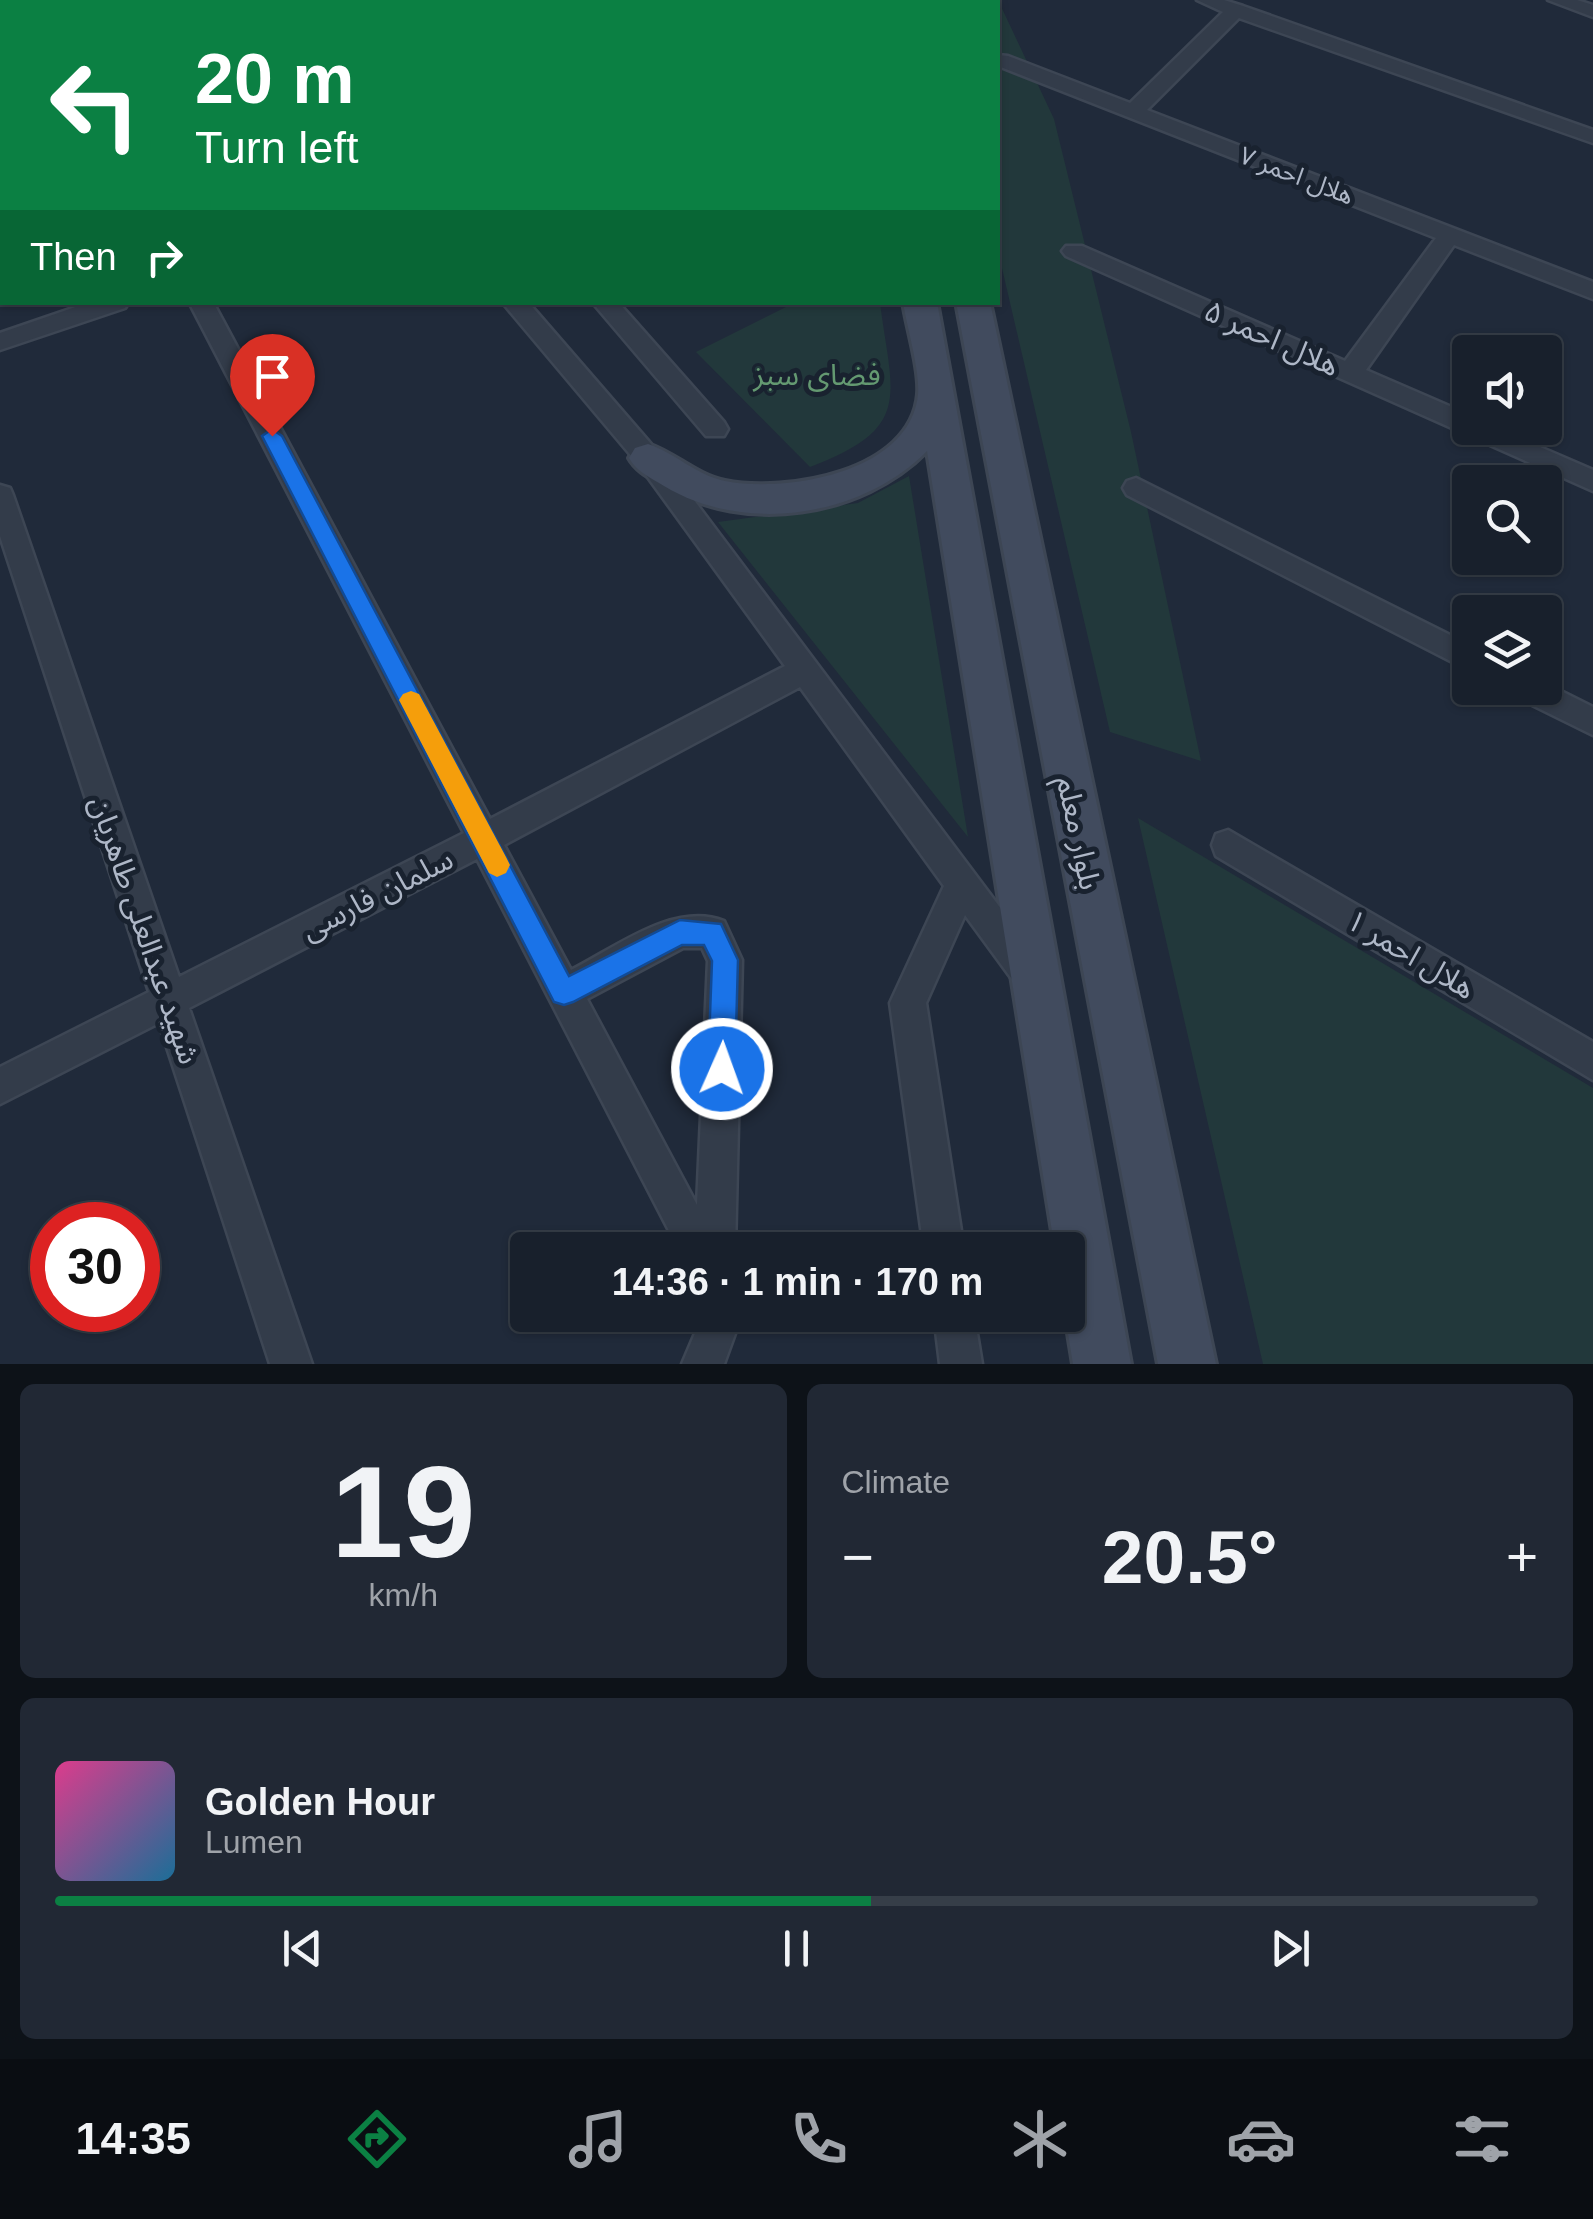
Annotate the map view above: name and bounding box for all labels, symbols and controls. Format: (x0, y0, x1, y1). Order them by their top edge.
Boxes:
icon: left (30, 40, 160, 170)
text: 20 m (195, 40, 355, 118)
text: Turn left (195, 122, 358, 173)
street label: هلال احمر ۷ (1236, 140, 1358, 210)
icon: right (137, 230, 192, 285)
text: Then (30, 236, 117, 278)
street label: هلال احمر ۵ (1199, 294, 1344, 384)
pin (230, 334, 315, 437)
map controls (1452, 335, 1562, 705)
button: sound (1452, 335, 1562, 445)
icon: arrive (245, 349, 300, 404)
park label: فضای سبز (752, 358, 881, 392)
button: search (1452, 465, 1562, 575)
button: layers (1452, 595, 1562, 705)
street label: بلوار معلم (1044, 773, 1107, 894)
street label: شهید عبدالعلی طاهریان (83, 792, 206, 1069)
street label: سلمان فارسی (296, 842, 459, 947)
street label: هلال احمر ۱ (1340, 903, 1481, 1007)
position arrow (670, 1017, 774, 1121)
speed limit sign: 30 (30, 1202, 160, 1332)
text: 14:36 · 1 min · 170 m (612, 1261, 983, 1303)
text: 19 (331, 1439, 476, 1585)
text: Climate (842, 1464, 950, 1500)
text: 20.5° (1102, 1515, 1278, 1599)
text: − (842, 1526, 874, 1588)
text: + (1506, 1526, 1538, 1588)
text: km/h (369, 1577, 438, 1613)
text: Golden Hour (205, 1781, 435, 1823)
text: Lumen (205, 1824, 303, 1860)
icon: previous (275, 1921, 330, 1976)
icon: pause (769, 1921, 824, 1976)
icon: next (1263, 1921, 1318, 1976)
icon: directions (342, 2104, 412, 2174)
icon: music (563, 2104, 633, 2174)
icon: phone (784, 2104, 854, 2174)
icon: climate (1005, 2104, 1075, 2174)
icon: car (1226, 2104, 1296, 2174)
icon: filters (1447, 2104, 1517, 2174)
text: 14:35 (76, 2113, 191, 2164)

